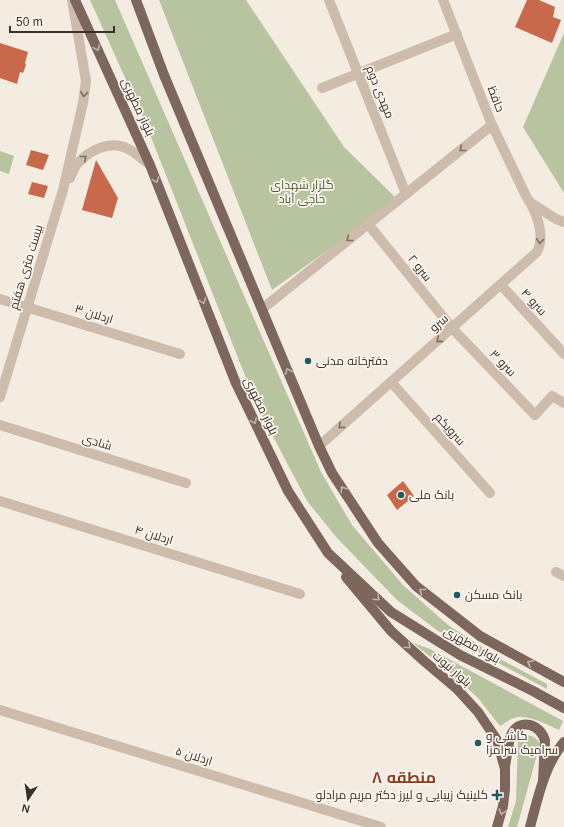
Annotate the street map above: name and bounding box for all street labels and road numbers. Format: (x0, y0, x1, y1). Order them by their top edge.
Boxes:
street label: مهدی دوم (362, 63, 397, 121)
street label: بلوار مطهری (118, 76, 158, 138)
street label: حافظ (485, 84, 507, 114)
street label: بیست متری هفتم (6, 223, 46, 311)
street label: سرو ۲ (405, 252, 435, 284)
street label: سرو ۴ (518, 286, 550, 318)
street label: اردلان ۳ (73, 302, 115, 326)
street label: سرو (427, 311, 451, 335)
street label: سرو ۳ (487, 347, 519, 379)
street label: بلوار مطهری (241, 375, 281, 437)
street label: سرویکم (431, 410, 468, 449)
street label: شادی (81, 431, 113, 453)
street label: اردلان ۴ (133, 523, 175, 547)
street label: بلوار مطهری (441, 624, 503, 666)
street label: بلوار نبوت (430, 648, 474, 690)
street label: اردلان ۵ (174, 744, 214, 768)

